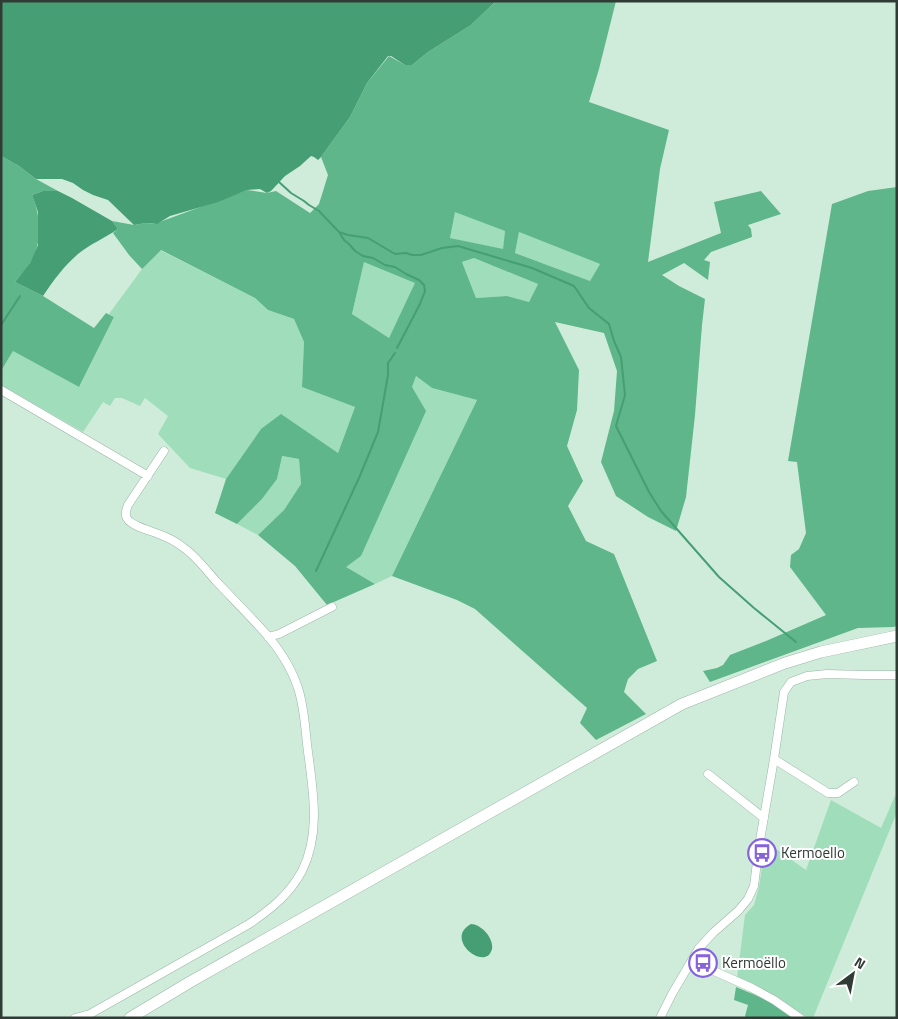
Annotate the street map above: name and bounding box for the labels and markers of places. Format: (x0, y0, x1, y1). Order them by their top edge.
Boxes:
bus stop icon: Kermoello (747, 838, 777, 868)
place label: Kermoello (781, 841, 845, 864)
bus stop icon: Kermoëllo (688, 948, 718, 978)
place label: Kermoëllo (722, 951, 786, 974)

